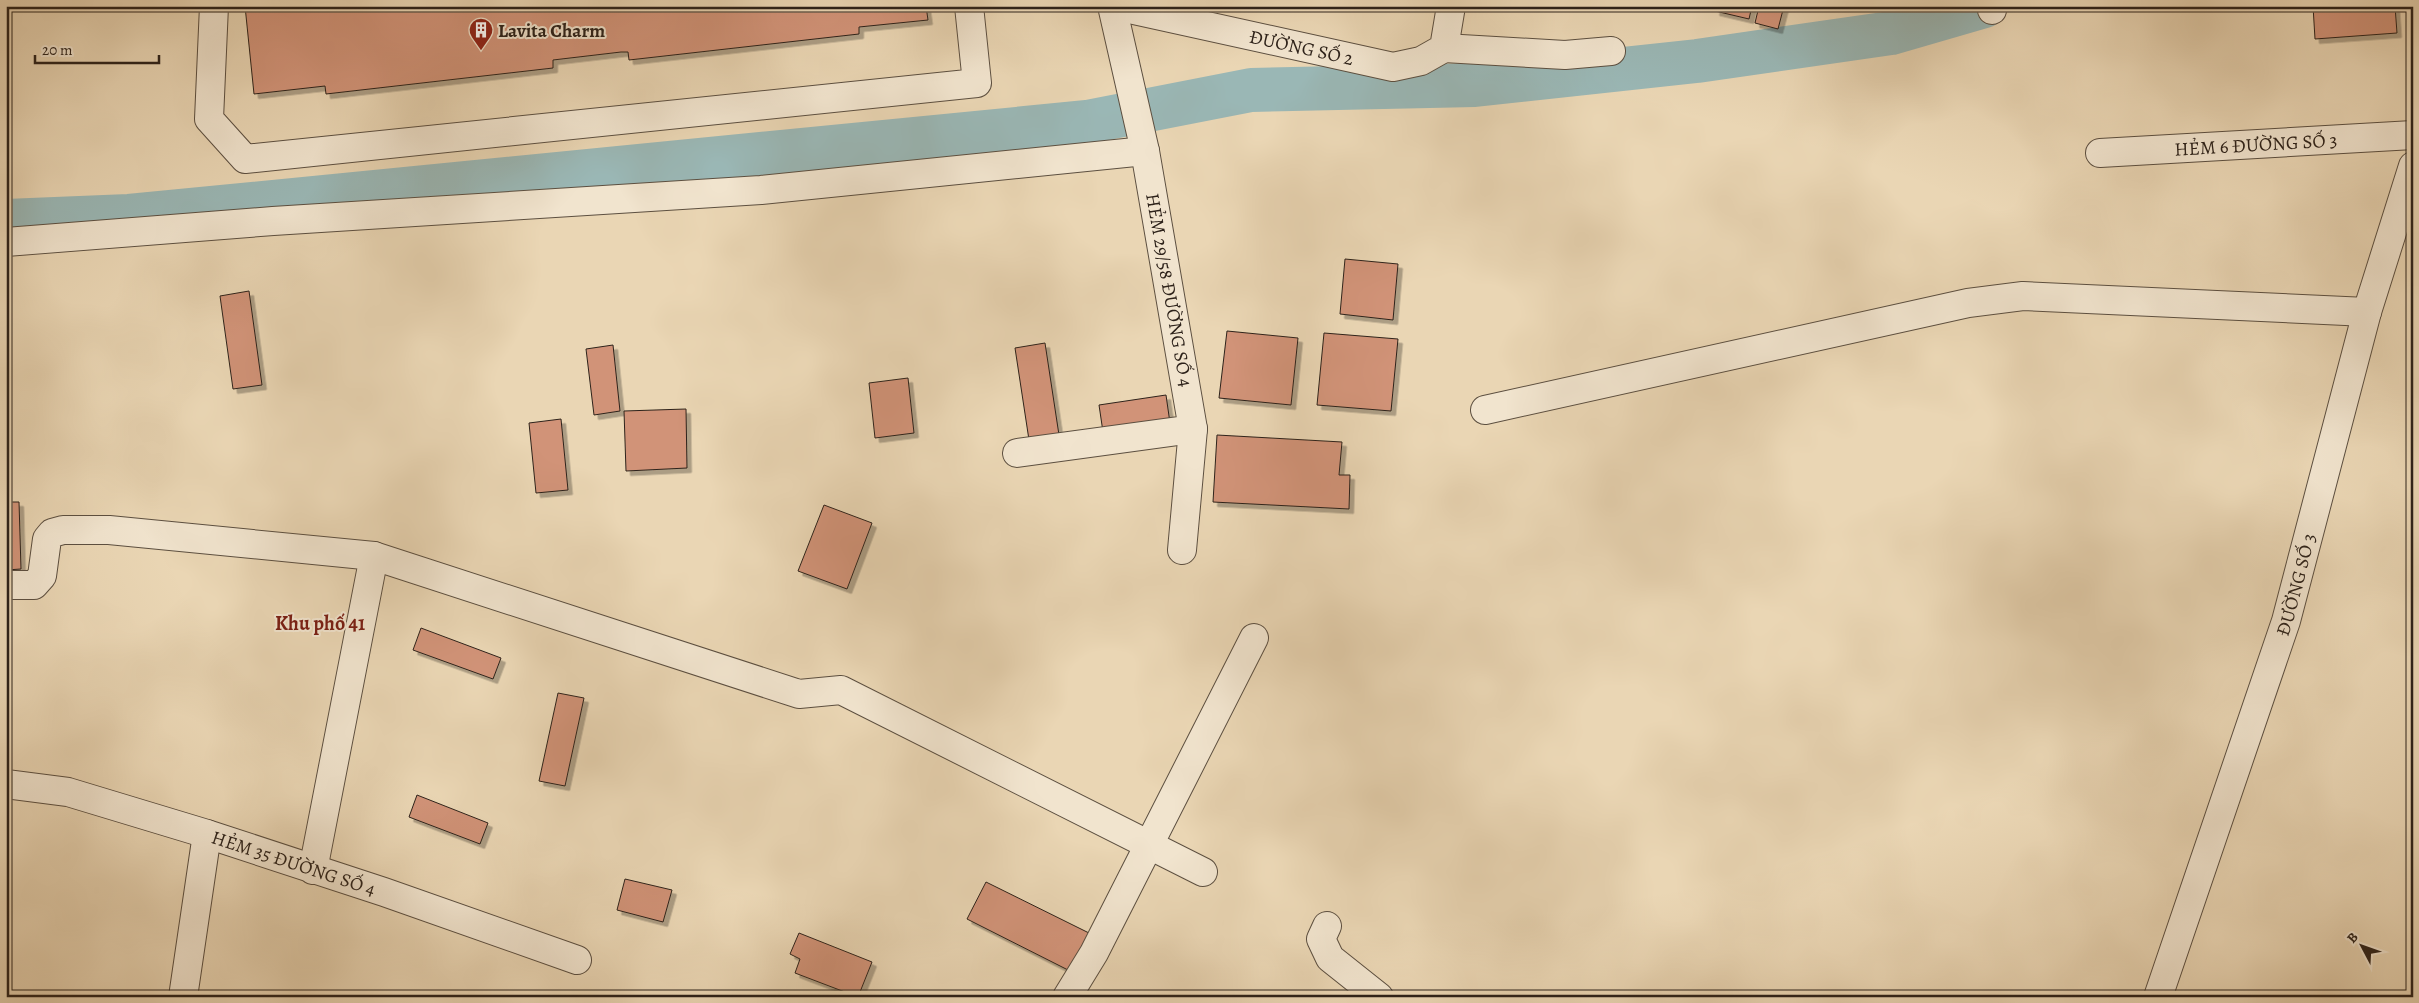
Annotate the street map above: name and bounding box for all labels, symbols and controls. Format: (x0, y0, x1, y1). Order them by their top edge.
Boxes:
building icon: Lavita Charm (468, 17, 494, 51)
place label: Lavita Charm (498, 18, 605, 44)
street label: ĐƯỜNG SỐ 2 (1247, 24, 1356, 72)
scale bar (35, 32, 159, 64)
text: 20 m (42, 40, 73, 60)
street label: HẺM 6 ĐƯỜNG SỐ 3 (2174, 127, 2338, 163)
street label: HẺM 29/58 ĐƯỜNG SỐ 4 (1139, 191, 1199, 389)
street label: ĐƯỜNG SỐ 3 (2270, 531, 2322, 639)
district label: Khu phố 41 (275, 610, 365, 637)
street label: HẺM 35 ĐƯỜNG SỐ 4 (208, 824, 379, 902)
north arrow (2336, 920, 2386, 970)
text: B (2343, 928, 2363, 947)

